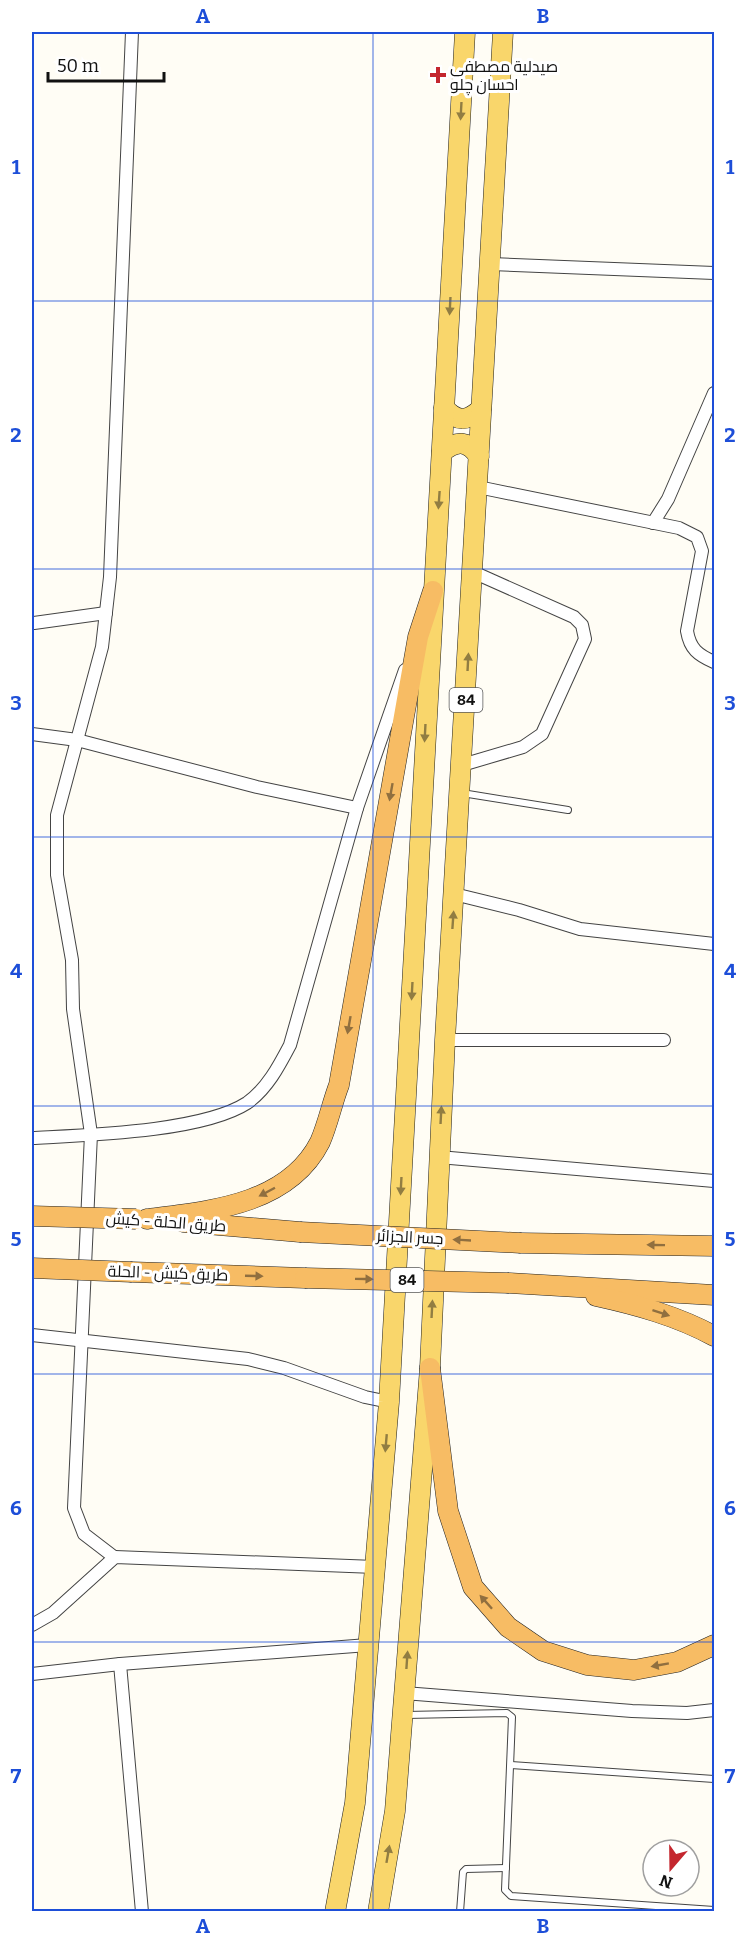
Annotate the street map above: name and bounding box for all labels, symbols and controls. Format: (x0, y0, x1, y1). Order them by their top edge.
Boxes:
text: A (196, 4, 211, 28)
text: B (537, 4, 550, 28)
scale bar (48, 45, 164, 83)
text: 50 m (57, 55, 99, 77)
place label: صيدلية مصطفى احسان چلو (450, 57, 558, 96)
marker: صيدلية مصطفى احسان چلو (431, 68, 445, 82)
one-way arrow (456, 101, 465, 120)
text: 1 (12, 155, 21, 179)
text: 1 (726, 155, 735, 179)
one-way arrow (445, 296, 455, 315)
text: 2 (10, 423, 22, 447)
text: 2 (724, 423, 736, 447)
one-way arrow (434, 491, 444, 510)
one-way arrow (463, 653, 473, 672)
road number: 84 (450, 688, 482, 712)
text: 3 (10, 691, 22, 715)
text: 3 (724, 691, 736, 715)
one-way arrow (421, 724, 430, 743)
one-way arrow (387, 783, 396, 802)
one-way arrow (448, 910, 457, 929)
text: 4 (10, 959, 22, 983)
text: 4 (724, 959, 736, 983)
one-way arrow (407, 981, 416, 1000)
one-way arrow (345, 1016, 354, 1035)
one-way arrow (437, 1105, 446, 1124)
one-way arrow (397, 1176, 406, 1195)
one-way arrow (259, 1187, 276, 1197)
street label: طريق الحلة - كيش (105, 1208, 227, 1237)
street label: جسر الجزائر (375, 1226, 444, 1248)
text: 5 (11, 1227, 22, 1251)
text: 5 (725, 1227, 736, 1251)
one-way arrow (453, 1235, 472, 1244)
one-way arrow (647, 1240, 666, 1250)
street label: طريق كيش - الحلة (107, 1261, 229, 1286)
road number: 84 (390, 1268, 424, 1292)
one-way arrow (244, 1271, 263, 1281)
one-way arrow (354, 1275, 373, 1284)
one-way arrow (428, 1300, 437, 1319)
one-way arrow (652, 1309, 670, 1319)
one-way arrow (381, 1434, 391, 1453)
text: 6 (10, 1496, 22, 1520)
text: 6 (724, 1496, 736, 1520)
one-way arrow (479, 1595, 493, 1610)
one-way arrow (402, 1650, 412, 1669)
one-way arrow (650, 1661, 669, 1670)
text: 7 (11, 1764, 22, 1788)
text: 7 (725, 1764, 736, 1788)
north arrow (641, 1838, 701, 1898)
one-way arrow (383, 1844, 392, 1863)
text: N (657, 1871, 675, 1893)
text: A (196, 1914, 211, 1938)
text: B (537, 1914, 550, 1938)

